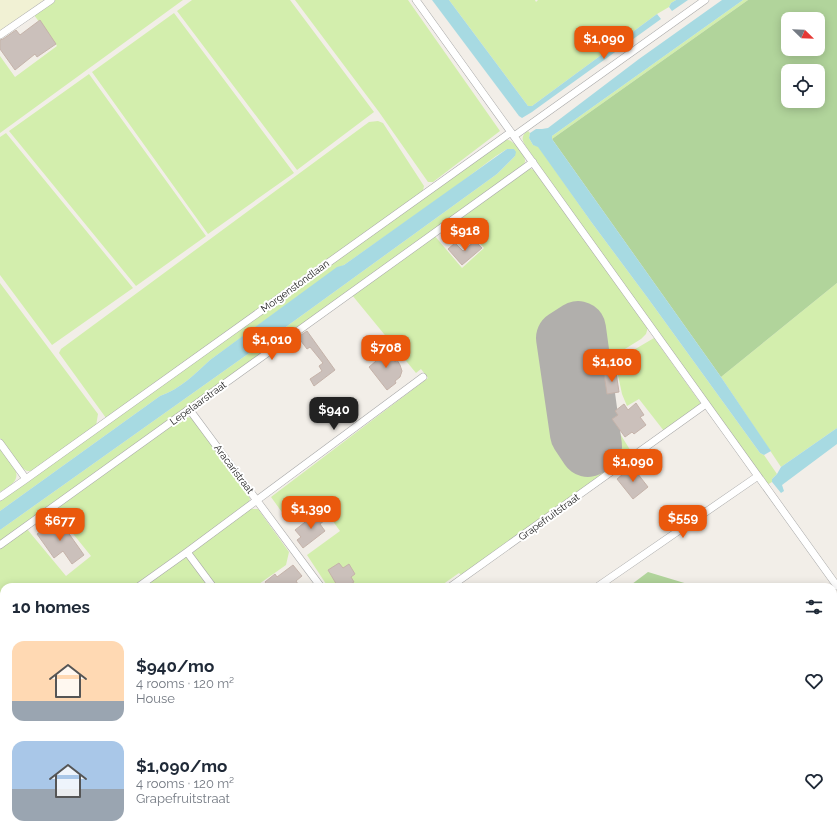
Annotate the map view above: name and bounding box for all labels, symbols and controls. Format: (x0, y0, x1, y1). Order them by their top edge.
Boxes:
north arrow (781, 12, 825, 56)
map controls (781, 12, 825, 108)
pin: $1,090 (571, 26, 637, 60)
text: $1,090 (583, 31, 625, 46)
button: locate (781, 64, 825, 108)
pin: $918 (441, 218, 489, 252)
text: $918 (450, 223, 480, 238)
street label: Morgenstondlaan (259, 258, 331, 314)
pin: $1,010 (239, 327, 305, 361)
text: $1,010 (252, 332, 292, 347)
pin: $708 (362, 335, 410, 369)
text: $708 (370, 340, 402, 355)
pin: $1,100 (579, 349, 645, 383)
text: $1,100 (592, 354, 632, 369)
street label: Lepelaarstraat (168, 379, 229, 427)
pin: $940 (310, 397, 358, 431)
text: $940 (318, 402, 350, 417)
street label: Aracaristraat (212, 442, 256, 496)
pin: $1,090 (600, 449, 666, 483)
text: $1,090 (612, 454, 654, 469)
street label: Grapefruitstraat (517, 491, 582, 543)
pin: $1,390 (278, 496, 344, 530)
text: $1,390 (291, 501, 331, 516)
pin: $559 (659, 505, 707, 539)
pin: $677 (36, 508, 84, 542)
text: $559 (668, 510, 698, 525)
text: $677 (45, 513, 75, 528)
icon: filters (803, 596, 825, 618)
text: 10 homes (12, 597, 90, 617)
text: $940/mo (136, 656, 214, 676)
icon: home (44, 657, 92, 705)
icon: heart (803, 670, 825, 692)
text: 4 rooms · 120 m² (136, 676, 234, 691)
text: House (136, 691, 175, 706)
text: $1,090/mo (136, 756, 227, 776)
icon: home (44, 757, 92, 805)
icon: heart (803, 770, 825, 792)
text: 4 rooms · 120 m² (136, 776, 234, 791)
text: Grapefruitstraat (136, 791, 230, 806)

